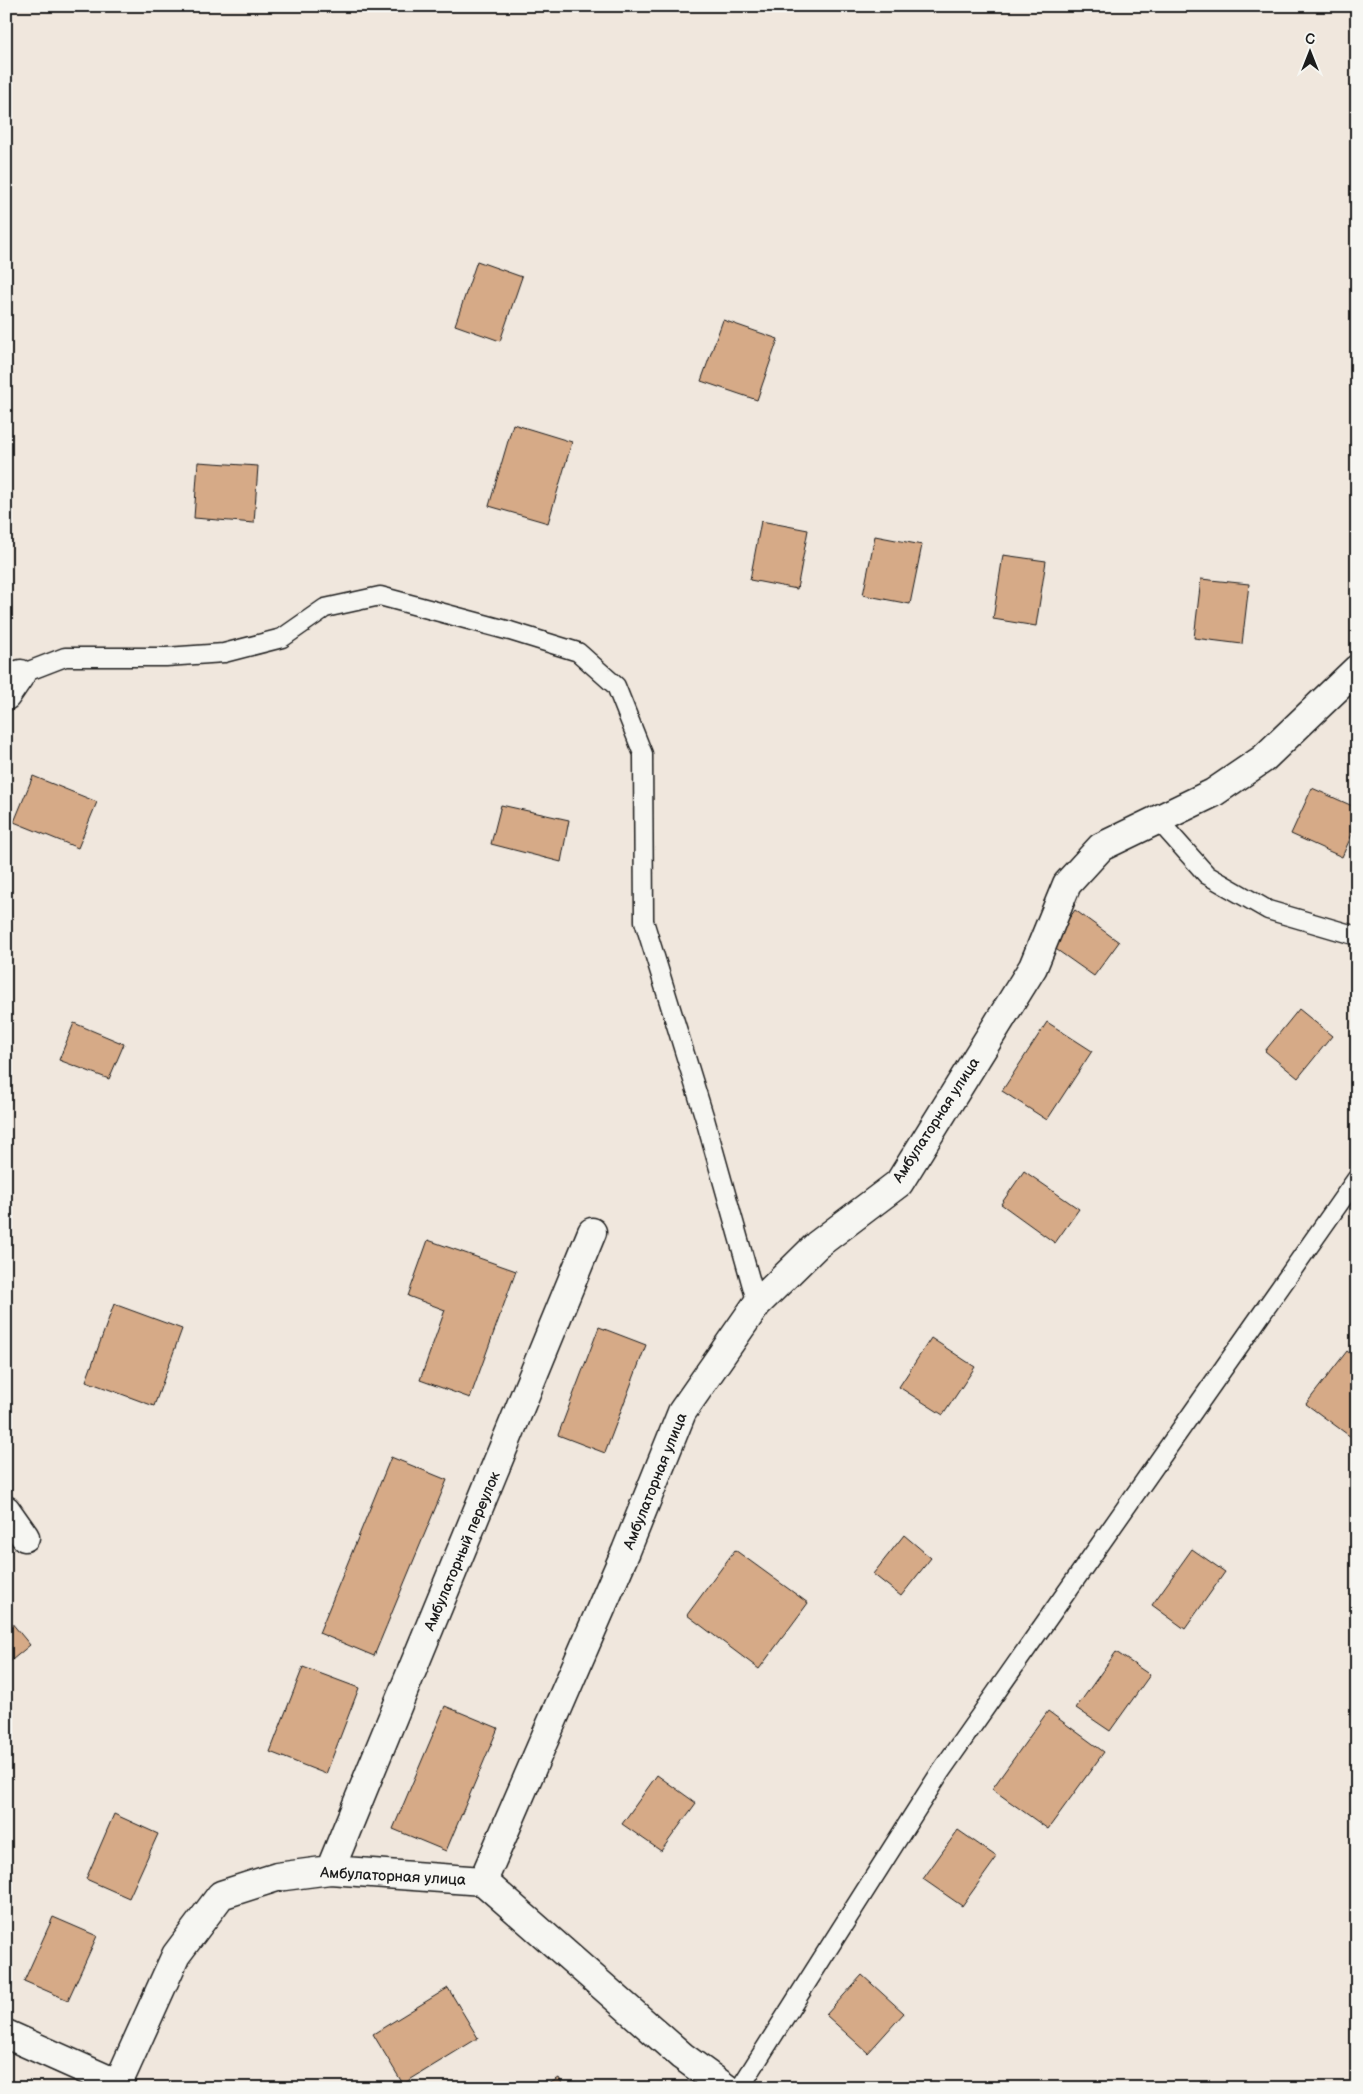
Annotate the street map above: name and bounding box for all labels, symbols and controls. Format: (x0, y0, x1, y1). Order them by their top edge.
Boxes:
north arrow (1286, 28, 1336, 78)
text: С (1305, 31, 1315, 48)
street label: Амбулаторная улица (888, 1054, 984, 1187)
street label: Амбулаторная улица (619, 1410, 692, 1553)
street label: Амбулаторный переулок (420, 1469, 505, 1635)
street label: Амбулаторная улица (319, 1863, 466, 1890)

